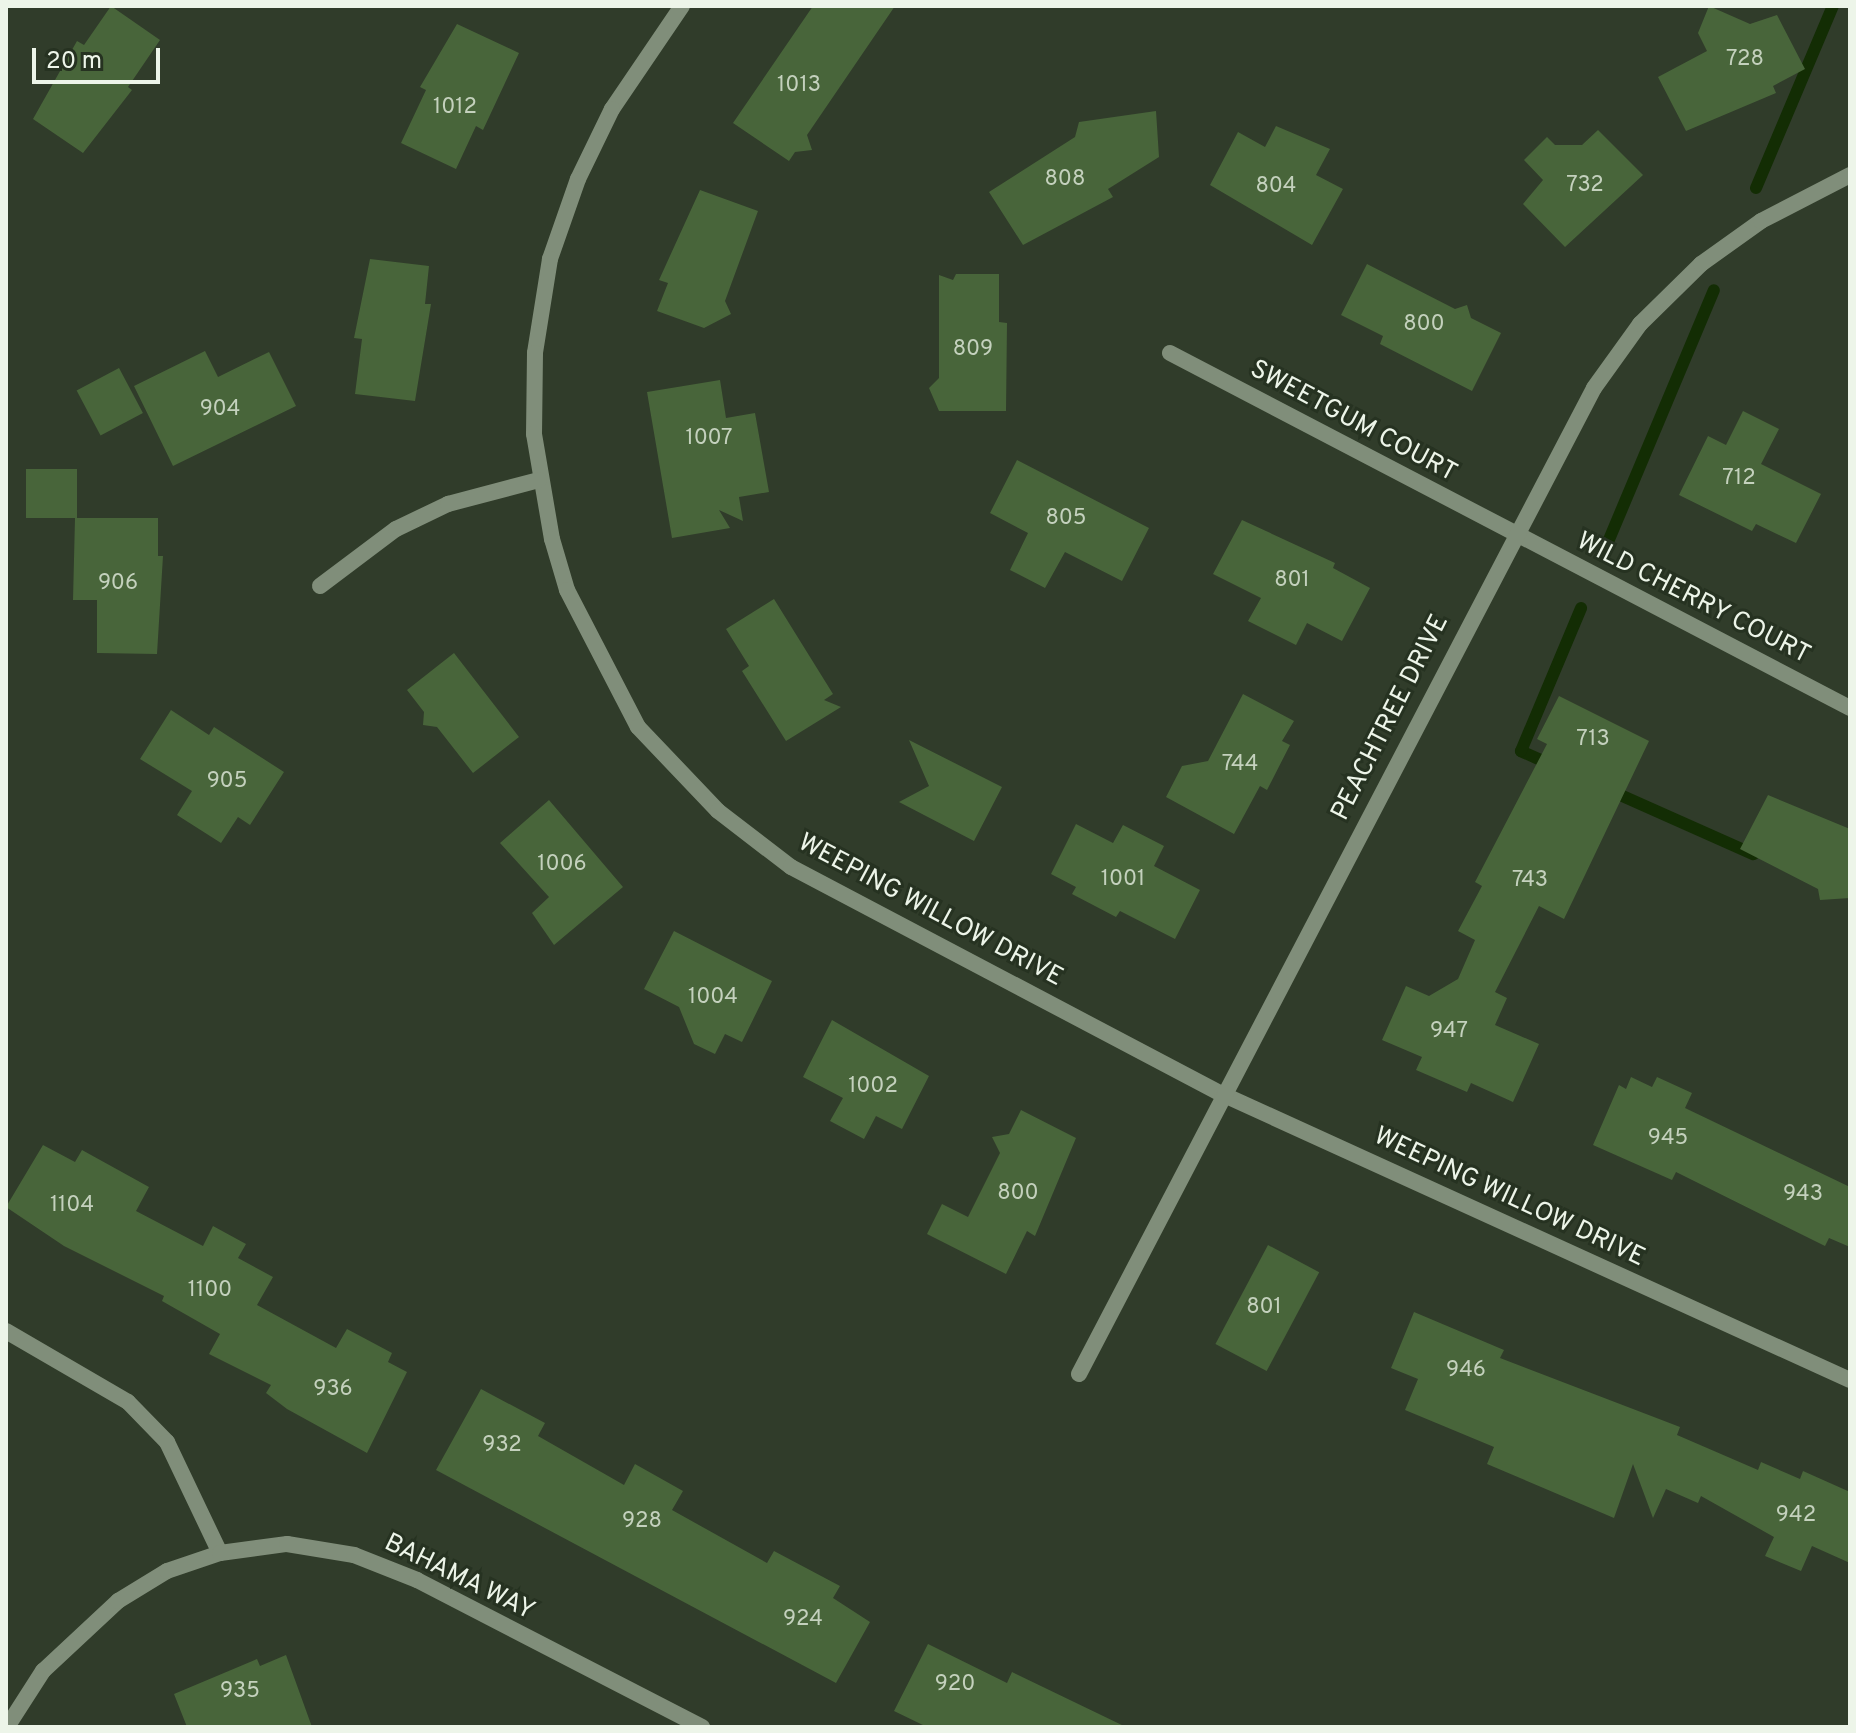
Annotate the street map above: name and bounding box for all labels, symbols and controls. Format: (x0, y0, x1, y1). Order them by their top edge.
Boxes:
scale bar (36, 32, 164, 82)
text: 20 m (46, 47, 102, 77)
house number: 728 (1726, 47, 1764, 73)
house number: 1013 (777, 73, 821, 99)
house number: 1012 (433, 95, 477, 121)
house number: 808 (1045, 167, 1085, 193)
house number: 732 (1566, 173, 1604, 199)
house number: 804 (1255, 174, 1297, 200)
house number: 800 (1403, 312, 1445, 338)
house number: 809 (953, 337, 993, 363)
street label: SWEETGUM COURT (1244, 354, 1462, 490)
house number: 904 (200, 397, 240, 423)
house number: 1007 (685, 426, 733, 452)
house number: 712 (1722, 466, 1756, 492)
house number: 805 (1045, 506, 1087, 532)
street label: WILD CHERRY COURT (1570, 526, 1816, 672)
house number: 801 (1274, 568, 1310, 594)
house number: 906 (98, 571, 138, 597)
street label: PEACHTREE DRIVE (1326, 610, 1456, 826)
house number: 713 (1576, 727, 1610, 753)
house number: 744 (1222, 752, 1258, 778)
house number: 905 (207, 769, 247, 795)
street label: WEEPING WILLOW DRIVE (792, 828, 1068, 994)
house number: 1006 (537, 852, 587, 878)
house number: 1001 (1101, 867, 1145, 893)
house number: 743 (1512, 868, 1548, 894)
house number: 1004 (688, 985, 738, 1011)
house number: 947 (1430, 1019, 1468, 1045)
house number: 1002 (848, 1074, 898, 1100)
street label: WEEPING WILLOW DRIVE (1368, 1121, 1650, 1275)
house number: 945 (1648, 1126, 1688, 1152)
house number: 800 (997, 1181, 1039, 1207)
house number: 943 (1783, 1182, 1823, 1208)
house number: 1104 (50, 1193, 94, 1219)
house number: 1100 (188, 1278, 232, 1304)
house number: 801 (1246, 1295, 1282, 1321)
house number: 946 (1446, 1358, 1486, 1384)
house number: 936 (313, 1377, 353, 1403)
house number: 932 (482, 1433, 522, 1459)
house number: 942 (1776, 1503, 1816, 1529)
house number: 928 (622, 1509, 662, 1535)
street label: BAHAMA WAY (378, 1528, 540, 1628)
house number: 924 (783, 1607, 823, 1633)
house number: 920 (935, 1672, 975, 1698)
house number: 935 (220, 1679, 260, 1705)

